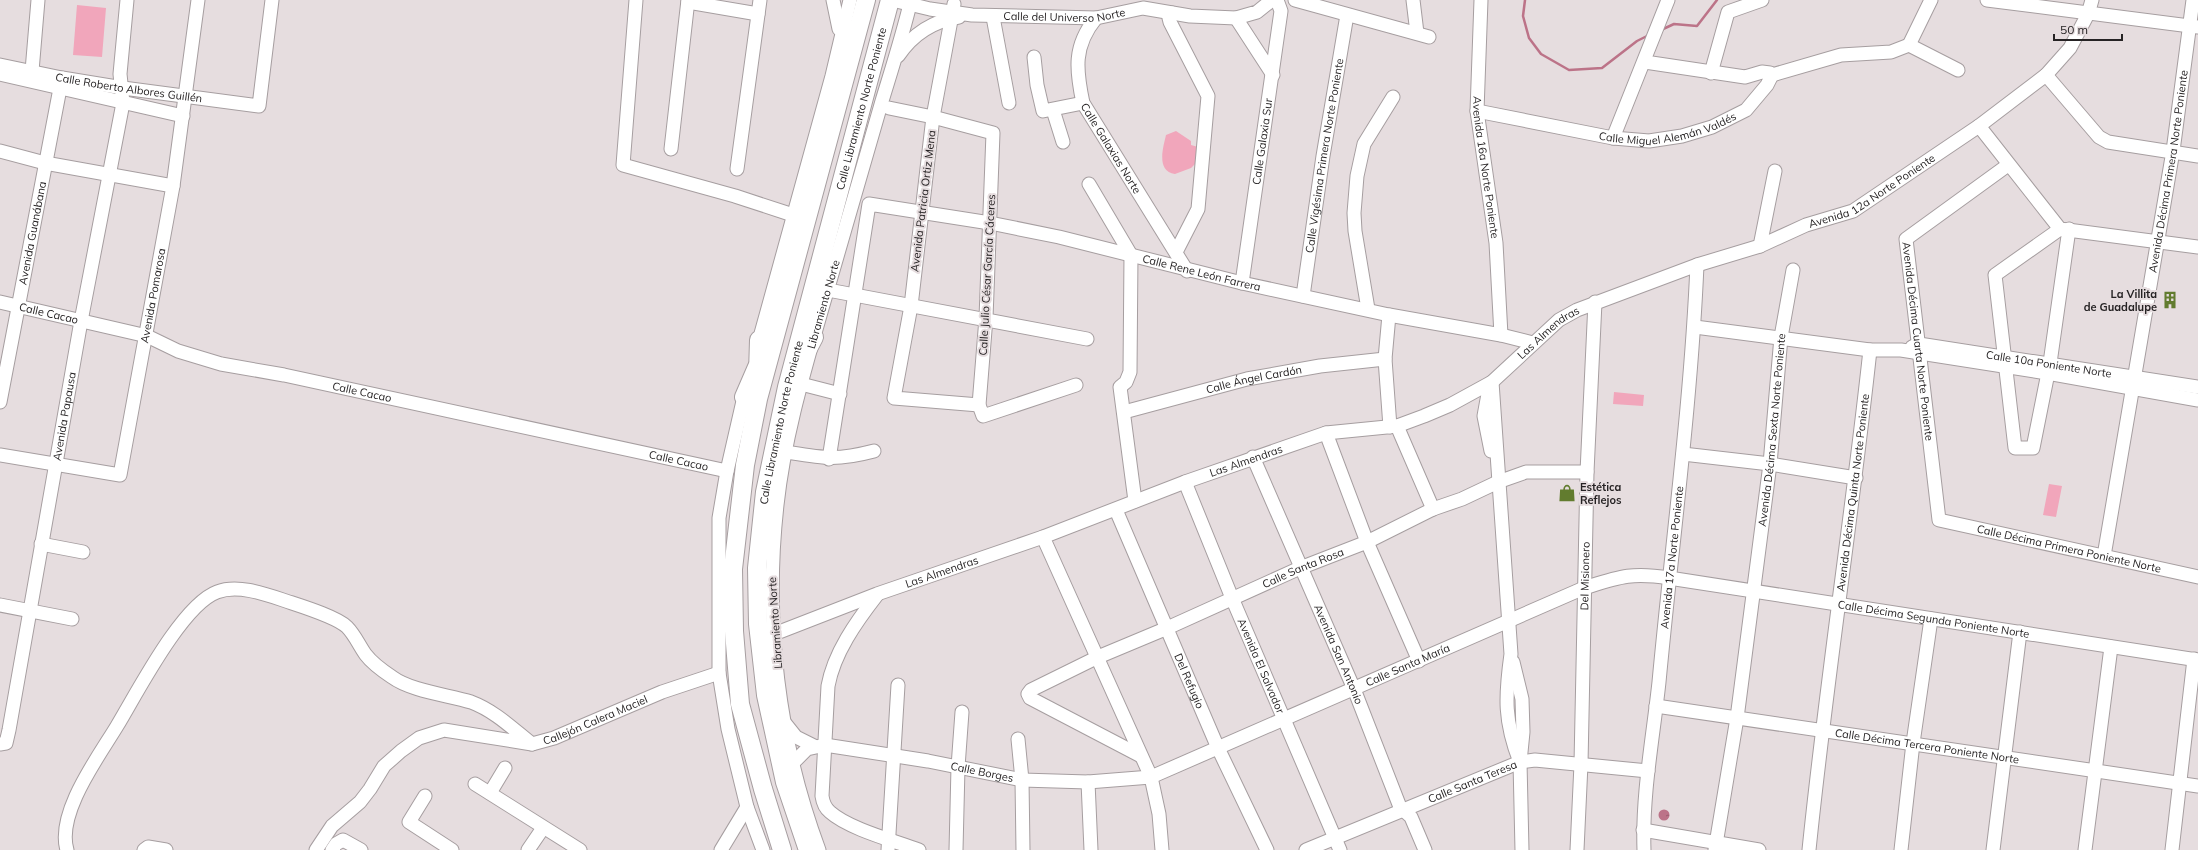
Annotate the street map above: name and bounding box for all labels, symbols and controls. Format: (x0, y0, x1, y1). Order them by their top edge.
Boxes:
street label: Calle del Universo Norte (1003, 5, 1126, 25)
scale bar (2054, 16, 2122, 42)
text: 50 m (2060, 22, 2088, 37)
street label: Calle Libramiento Norte Poniente (833, 26, 889, 191)
street label: Calle Vigésima Primera Norte Poniente (1302, 57, 1347, 254)
street label: Avenida Décima Primera Norte Poniente (2145, 69, 2191, 274)
street label: Calle Roberto Albores Guillén (54, 70, 203, 105)
street label: Avenida 16a Norte Poniente (1470, 96, 1502, 239)
street label: Calle Galaxia Sur (1249, 97, 1275, 186)
street label: Calle Galaxias Norte (1078, 100, 1144, 196)
street label: Calle Miguel Alemán Valdés (1598, 109, 1739, 148)
street label: Avenida Patricia Ortiz Mena (907, 129, 939, 273)
street label: Avenida 12a Norte Poniente (1807, 151, 1938, 231)
street label: Avenida Guanábana (16, 180, 49, 286)
street label: Calle Julio César García Cáceres (976, 194, 998, 356)
street label: Avenida Décima Cuarta Norte Poniente (1899, 241, 1937, 441)
street label: Avenida Pomarosa (137, 247, 168, 344)
street label: Calle Rene León Farrera (1141, 251, 1262, 294)
street label: Libramiento Norte (804, 258, 843, 350)
place label: La Villita de Guadalupe (2084, 287, 2157, 314)
building icon: La Villita de Guadalupe (2160, 290, 2180, 310)
street label: Calle Cacao (18, 300, 80, 327)
street label: Las Almendras (1514, 303, 1582, 362)
street label: Avenida Décima Sexta Norte Poniente (1755, 332, 1789, 527)
street label: Calle Libramiento Norte Poniente (757, 339, 806, 505)
street label: Calle 10a Poniente Norte (1985, 347, 2113, 381)
street label: Calle Ángel Cardón (1204, 362, 1303, 397)
street label: Avenida Papausa (50, 371, 79, 462)
street label: Calle Cacao (331, 379, 393, 405)
street label: Avenida Décima Quinta Norte Poniente (1833, 393, 1872, 592)
street label: Las Almendras (1208, 442, 1285, 480)
street label: Calle Cacao (648, 447, 710, 474)
place label: Estética Reflejos (1580, 480, 1622, 507)
shop icon: Estética Reflejos (1557, 483, 1577, 503)
street label: Avenida 17a Norte Poniente (1657, 485, 1686, 630)
street label: Calle Décima Primera Poniente Norte (1976, 522, 2162, 576)
street label: Del Misionero (1577, 542, 1593, 611)
street label: Calle Santa Rosa (1260, 545, 1346, 591)
street label: Las Almendras (903, 553, 980, 591)
street label: Libramiento Norte (765, 577, 785, 669)
street label: Calle Décima Segunda Poniente Norte (1837, 597, 2030, 641)
street label: Avenida San Antonio (1311, 602, 1366, 706)
street label: Avenida El Salvador (1235, 616, 1288, 716)
street label: Calle Santa María (1363, 640, 1452, 690)
street label: Del Refugio (1171, 651, 1207, 711)
street label: Callejón Calera Maciel (541, 692, 650, 748)
street label: Calle Décima Tercera Poniente Norte (1834, 726, 2020, 767)
street label: Calle Santa Teresa (1426, 757, 1519, 806)
street label: Calle Borges (949, 759, 1015, 785)

